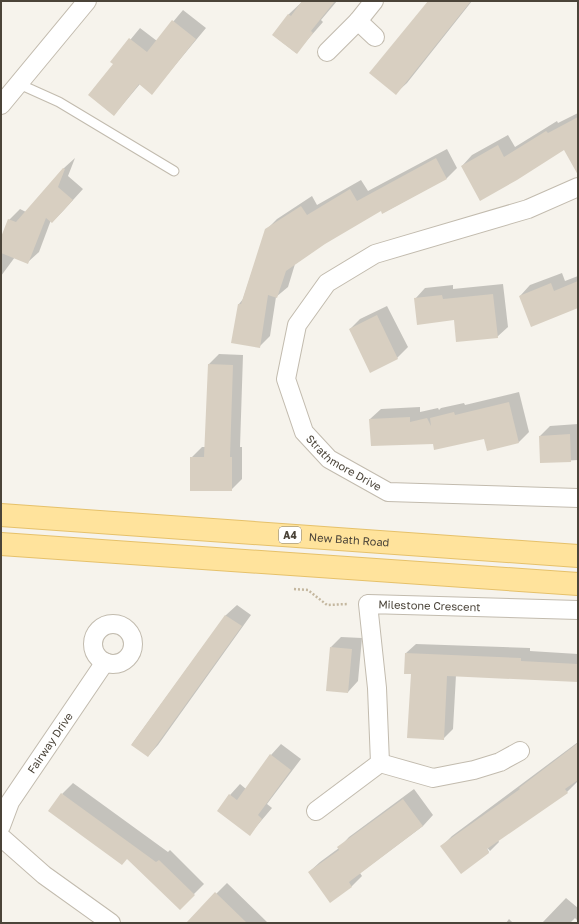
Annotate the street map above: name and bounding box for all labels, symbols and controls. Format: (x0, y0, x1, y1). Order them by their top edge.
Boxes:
street label: Strathmore Drive (304, 432, 384, 493)
road number: A4 (279, 527, 301, 543)
street label: New Bath Road (308, 530, 390, 549)
street label: Milestone Crescent (378, 597, 481, 613)
street label: Fairway Drive (24, 710, 75, 776)

